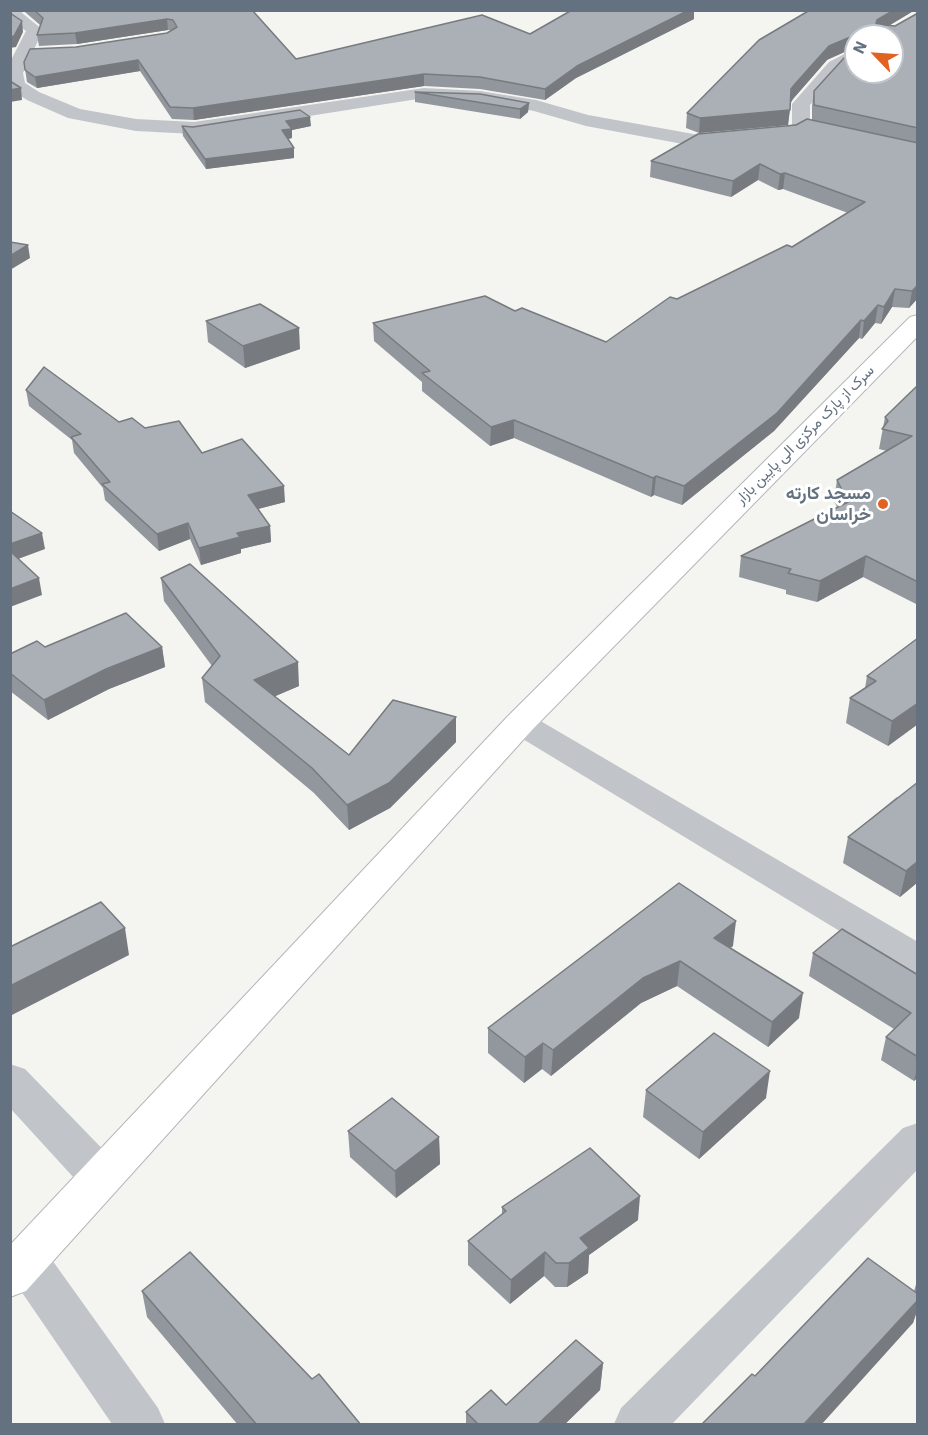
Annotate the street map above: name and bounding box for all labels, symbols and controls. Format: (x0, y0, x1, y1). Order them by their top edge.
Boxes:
north arrow (844, 24, 904, 84)
text: N (848, 38, 871, 57)
street label: سرک از پارک مرکزی الی پایین بازار (732, 362, 878, 508)
place label: مسجد کارته خراسان (786, 483, 871, 526)
marker: مسجد کارته خراسان (876, 497, 890, 511)

